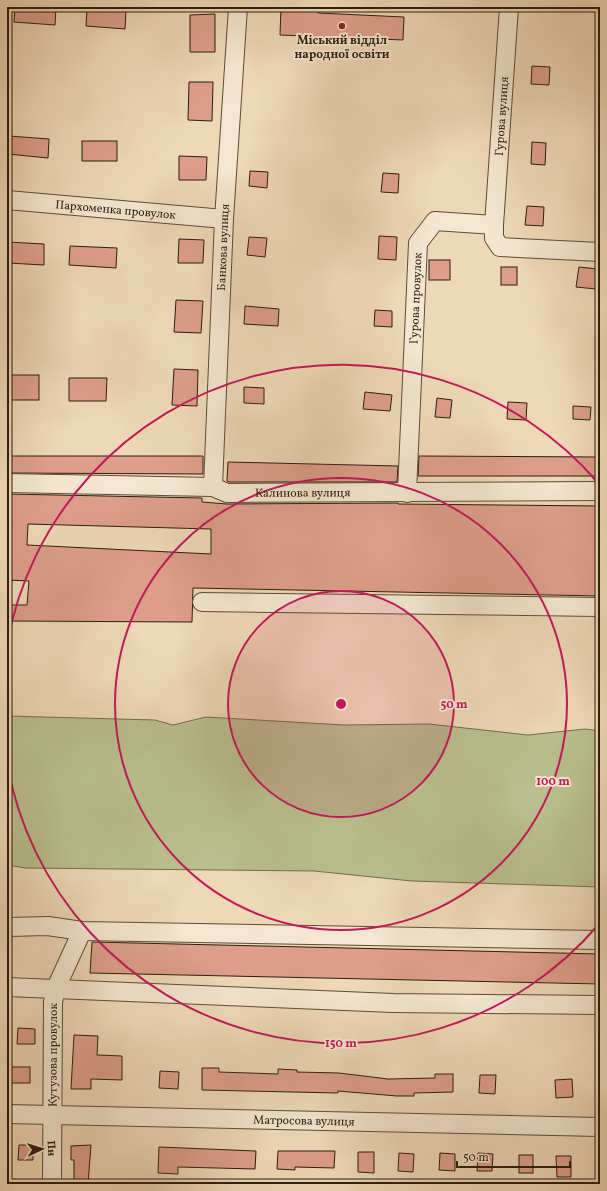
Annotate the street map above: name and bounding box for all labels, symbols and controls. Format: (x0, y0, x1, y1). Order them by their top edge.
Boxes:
marker: Міський відділ народної освіти (337, 21, 347, 31)
place label: Міський відділ народної освіти (294, 33, 390, 63)
street label: Гурова вулиця (492, 76, 513, 157)
street label: Пархоменка провулок (55, 197, 177, 224)
street label: Банкова вулиця (214, 203, 234, 291)
street label: Гурова провулок (407, 251, 427, 344)
street label: Калинова вулиця (255, 485, 351, 502)
centre of rings (334, 697, 348, 711)
text: 50 m (440, 697, 468, 713)
text: 100 m (536, 774, 570, 790)
street label: Кутузова провулок (45, 1002, 62, 1107)
text: 150 m (325, 1036, 357, 1052)
street label: Матросова вулиця (253, 1112, 355, 1131)
north arrow (22, 1129, 62, 1169)
text: Пн (42, 1140, 59, 1157)
scale bar (457, 1143, 570, 1169)
text: 50 m (463, 1150, 489, 1166)

